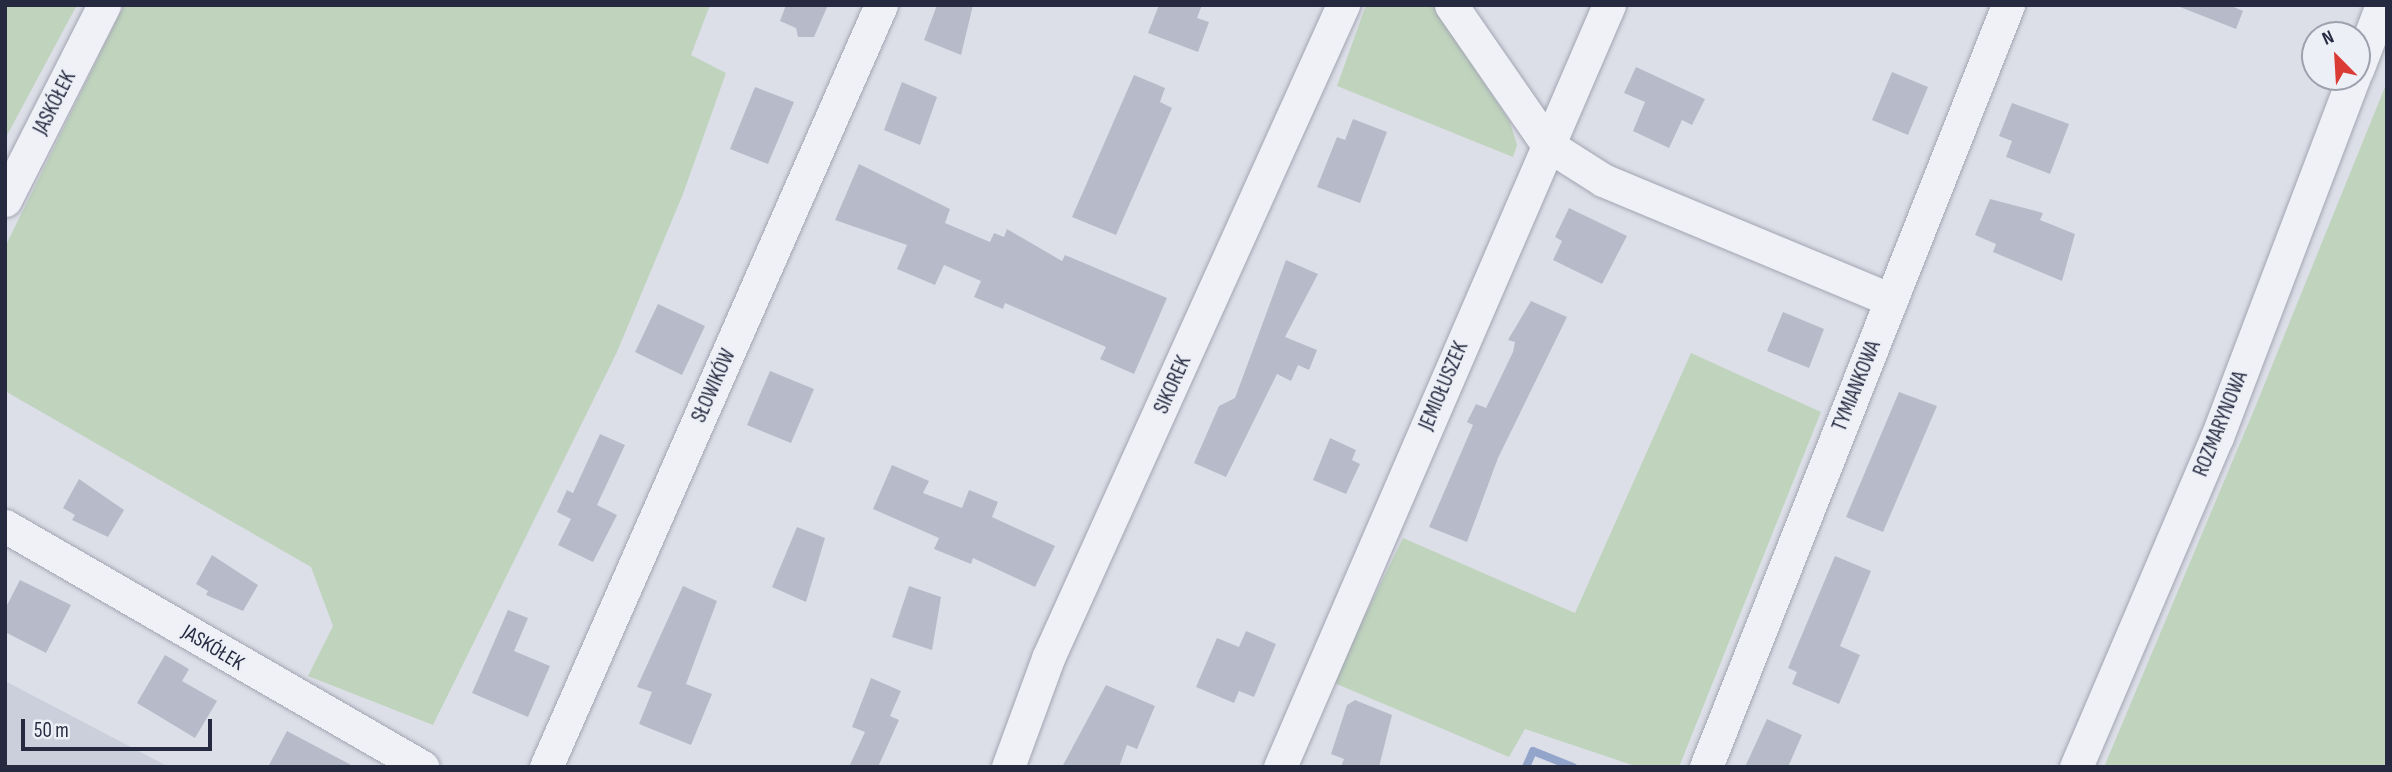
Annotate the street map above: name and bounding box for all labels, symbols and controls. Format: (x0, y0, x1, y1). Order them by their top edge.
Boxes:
north arrow (2301, 21, 2371, 91)
text: N (2319, 26, 2337, 51)
street label: JASKÓŁEK (28, 67, 82, 139)
street label: TYMIANKOWA (1827, 337, 1887, 435)
street label: JEMIOŁUSZEK (1414, 338, 1474, 434)
street label: SŁOWIKÓW (687, 345, 741, 427)
street label: SIKOREK (1149, 352, 1197, 418)
street label: ROZMARYNOWA (2188, 368, 2254, 480)
street label: JASKÓŁEK (177, 620, 249, 676)
scale bar (24, 706, 215, 750)
text: 50 m (34, 718, 69, 743)

